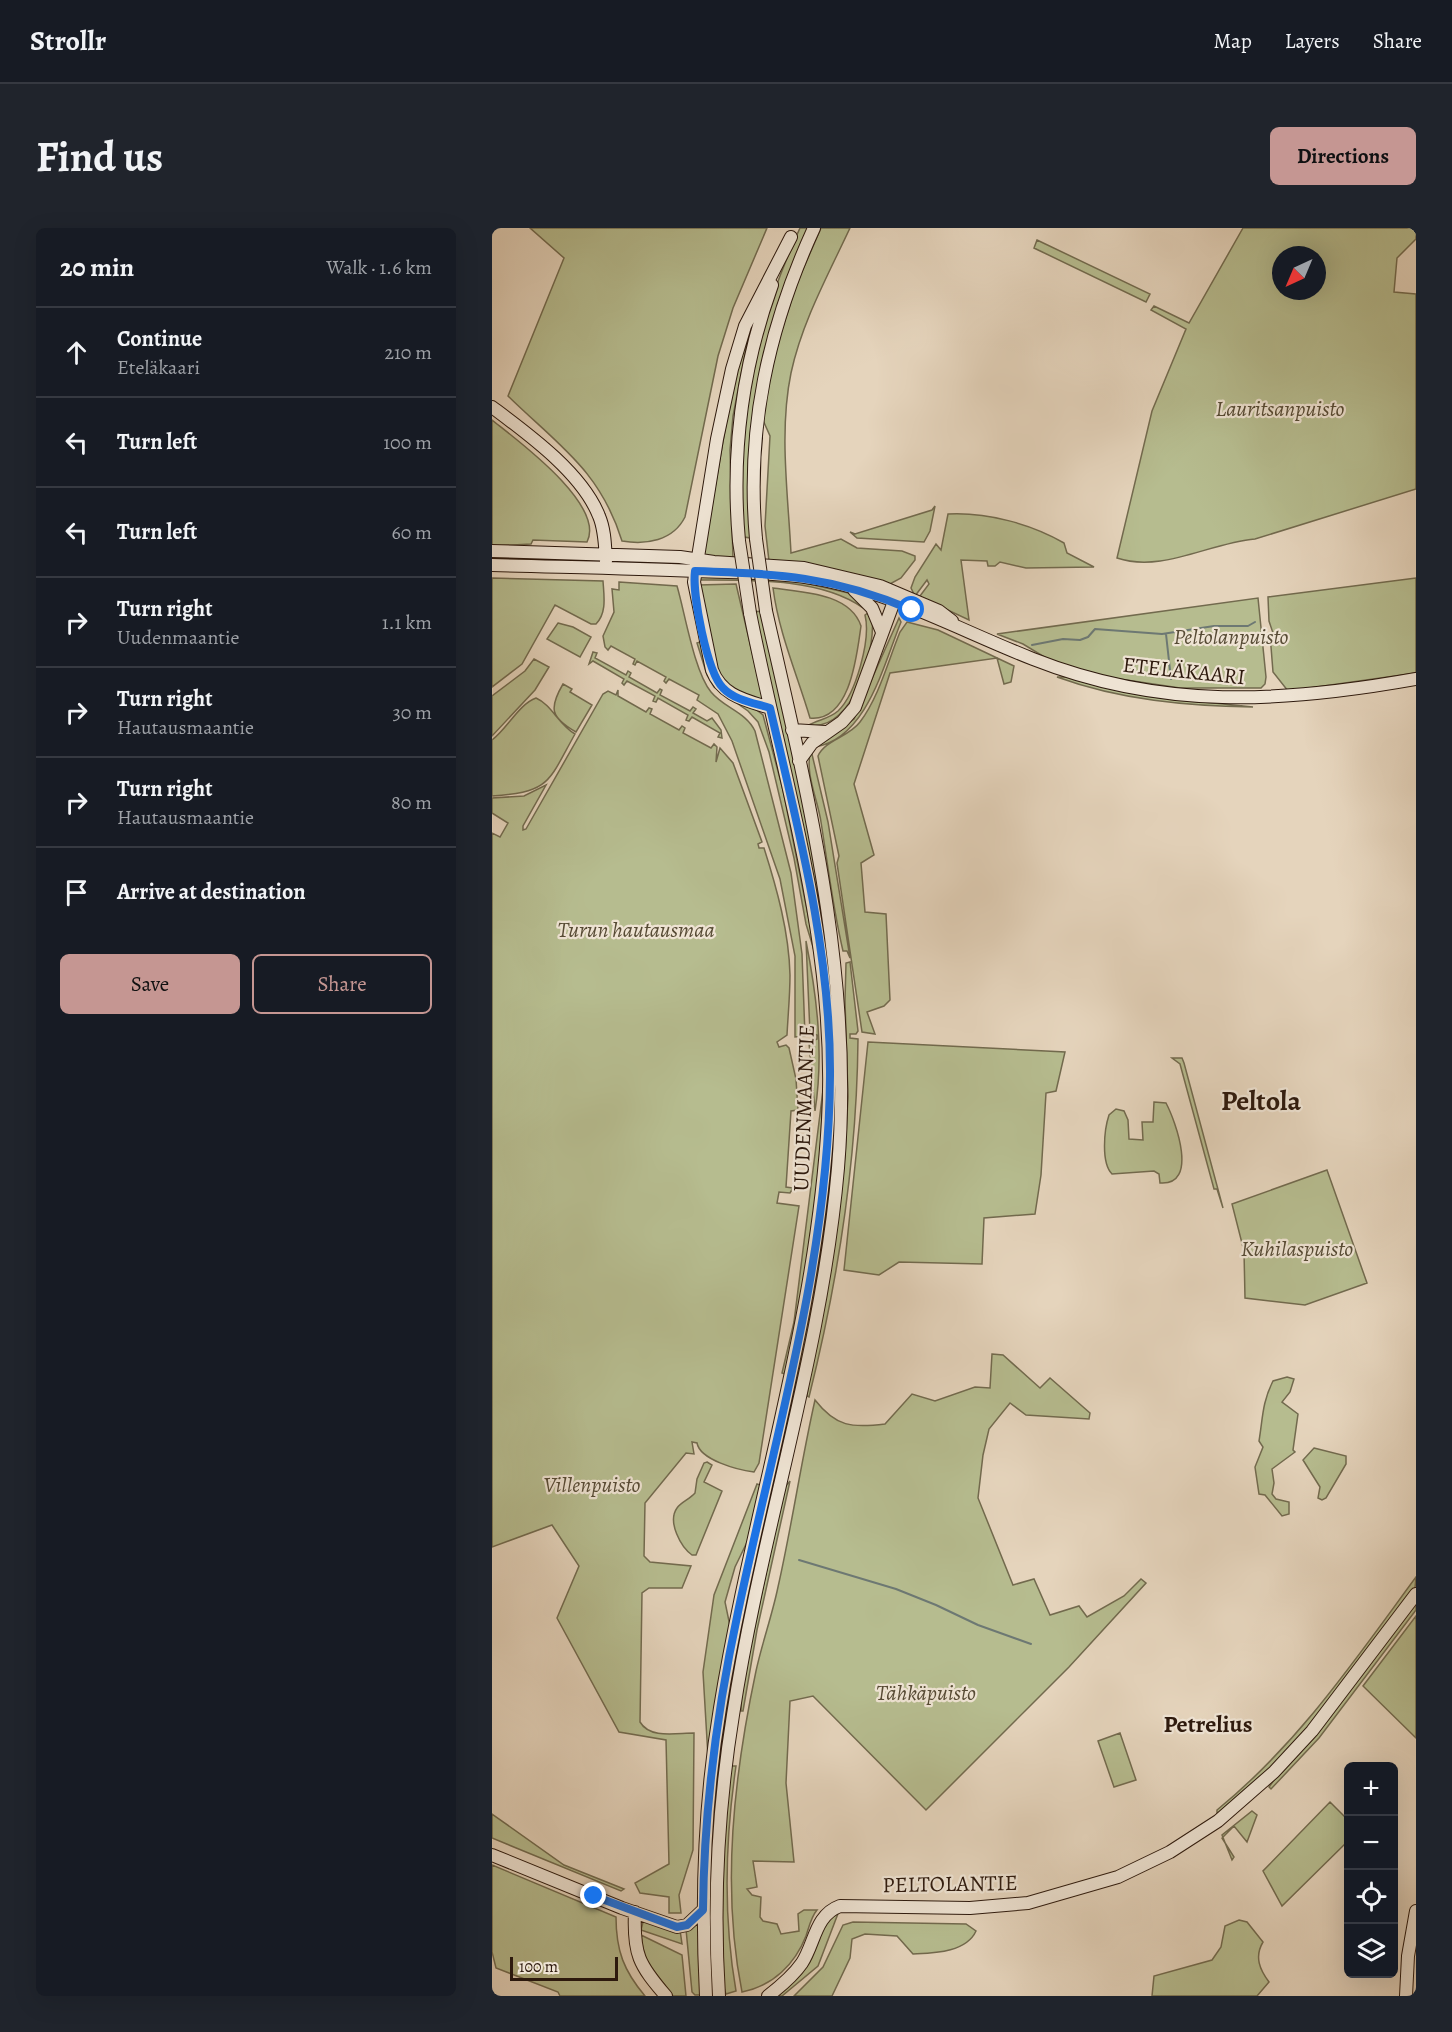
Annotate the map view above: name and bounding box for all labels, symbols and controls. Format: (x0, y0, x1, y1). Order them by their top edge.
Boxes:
text: Strollr (30, 22, 106, 60)
text: Map (1213, 27, 1252, 55)
text: Layers (1285, 27, 1340, 55)
text: Share (1373, 27, 1422, 55)
button: Directions (1270, 127, 1416, 185)
text: Find us (36, 128, 163, 185)
north arrow (1272, 246, 1326, 300)
text: 20 min (60, 250, 134, 285)
text: Walk · 1.6 km (326, 254, 432, 281)
text: Continue (117, 324, 202, 354)
icon: ahead (60, 336, 93, 369)
text: 210 m (384, 339, 432, 366)
text: Eteläkaari (117, 354, 200, 381)
park label: Lauritsanpuisto (1216, 394, 1345, 424)
icon: left (60, 426, 93, 459)
text: Turn left (117, 427, 197, 457)
text: 100 m (383, 429, 432, 456)
icon: left (60, 516, 93, 549)
text: Turn left (117, 517, 197, 547)
text: 60 m (392, 519, 432, 546)
text: Turn right (117, 594, 213, 624)
route start (898, 596, 924, 622)
icon: right (60, 606, 93, 639)
text: 1.1 km (382, 609, 432, 636)
park label: Peltolanpuisto (1174, 622, 1288, 652)
text: Uudenmaantie (117, 624, 240, 651)
street label: ETELÄKAARI (1121, 650, 1247, 692)
text: Turn right (117, 684, 213, 714)
icon: right (60, 696, 93, 729)
text: 30 m (392, 699, 432, 726)
text: Hautausmaantie (117, 714, 254, 741)
text: Turn right (117, 774, 213, 804)
icon: right (60, 786, 93, 819)
text: 80 m (391, 789, 432, 816)
text: Hautausmaantie (117, 804, 254, 831)
icon: arrive (60, 876, 93, 909)
text: Arrive at destination (117, 877, 306, 907)
park label: Turun hautausmaa (557, 915, 715, 945)
button: Save (60, 954, 240, 1014)
button: Share (252, 954, 432, 1014)
street label: UUDENMAANTIE (786, 1024, 822, 1192)
district label: Peltola (1221, 1082, 1301, 1120)
park label: Kuhilaspuisto (1241, 1234, 1353, 1264)
park label: Villenpuisto (544, 1470, 640, 1500)
park label: Tähkäpuisto (876, 1678, 976, 1708)
district label: Petrelius (1164, 1708, 1252, 1740)
map controls (1344, 1762, 1398, 1978)
button: + (1344, 1762, 1398, 1816)
button: − (1344, 1816, 1398, 1870)
street label: PELTOLANTIE (882, 1868, 1018, 1900)
button: locate (1344, 1870, 1398, 1924)
route end (580, 1882, 606, 1908)
button: layers (1344, 1924, 1398, 1978)
scale bar (510, 1954, 618, 1982)
text: 100 m (519, 1956, 558, 1978)

